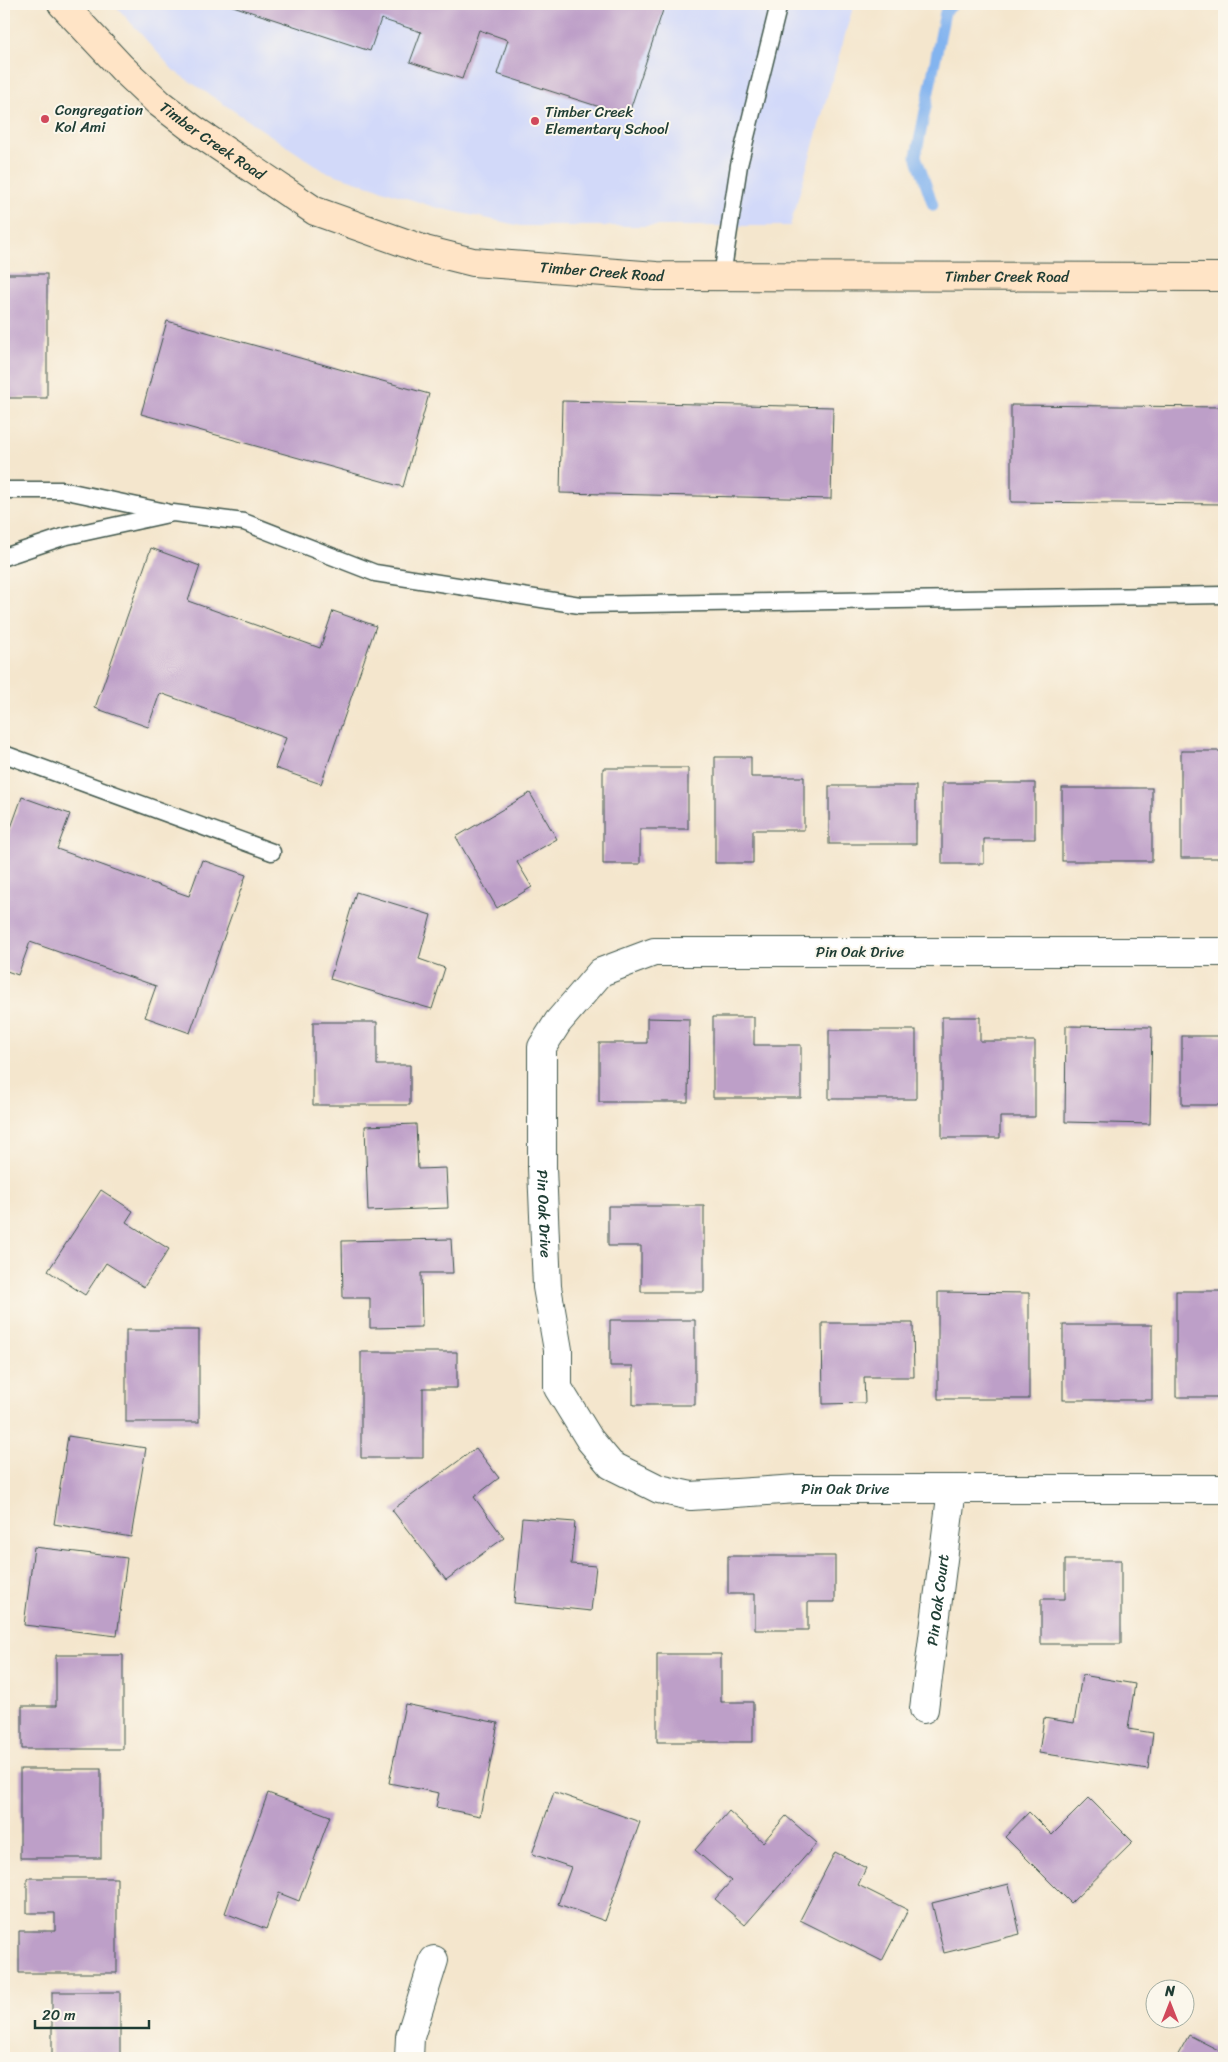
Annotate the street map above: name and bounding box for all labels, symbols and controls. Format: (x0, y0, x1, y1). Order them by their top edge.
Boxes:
street label: Timber Creek Road (154, 95, 271, 188)
place label: Congregation Kol Ami (55, 97, 143, 140)
place label: Timber Creek Elementary School (545, 99, 670, 142)
marker: Congregation Kol Ami (39, 113, 51, 125)
marker: Timber Creek Elementary School (529, 115, 541, 127)
street label: Timber Creek Road (539, 254, 665, 289)
street label: Timber Creek Road (945, 264, 1070, 290)
street label: Pin Oak Drive (816, 939, 904, 965)
street label: Pin Oak Drive (529, 1169, 559, 1259)
street label: Pin Oak Drive (801, 1476, 890, 1502)
street label: Pin Oak Court (919, 1552, 957, 1647)
text: N (1164, 1979, 1175, 2004)
north arrow (1146, 1980, 1196, 2030)
scale bar (35, 1997, 149, 2029)
text: 20 m (42, 2002, 76, 2028)

